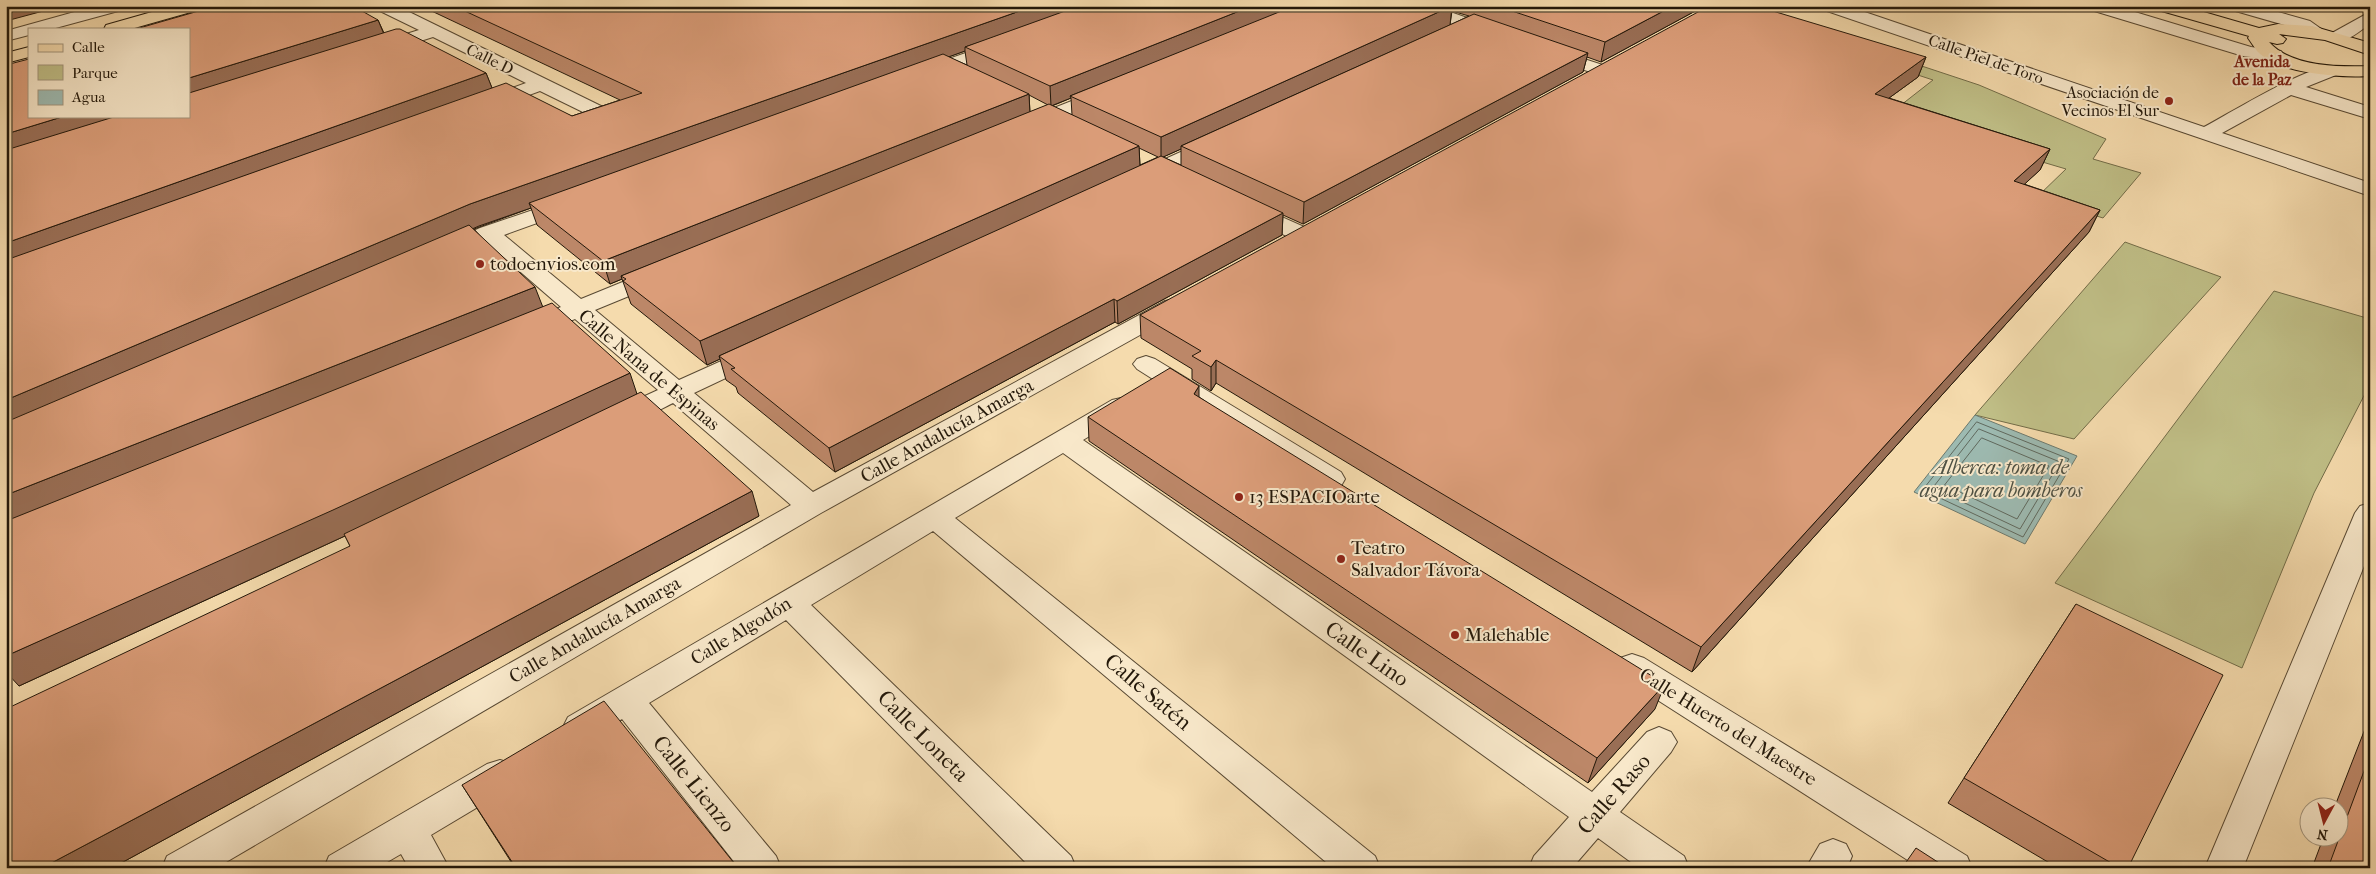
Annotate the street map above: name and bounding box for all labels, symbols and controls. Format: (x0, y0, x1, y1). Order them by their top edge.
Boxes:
legend (28, 28, 190, 118)
street label: Calle Piel de Toro (1926, 30, 2046, 88)
text: Calle (72, 38, 105, 56)
street label: Calle D (463, 39, 517, 79)
district label: Avenida de la Paz (2232, 52, 2293, 89)
text: Parque (72, 64, 118, 82)
place label: Asociación de Vecinos El Sur (2060, 83, 2159, 120)
text: Agua (71, 88, 106, 106)
marker: Asociación de Vecinos El Sur (2163, 95, 2175, 107)
place label: todoenvios.com (490, 253, 616, 275)
marker: todoenvios.com (474, 258, 486, 270)
street label: Calle Nana de Espinas (574, 305, 724, 435)
street label: Calle Andalucía Amarga (857, 374, 1037, 488)
water label: Alberca: toma de agua para bomberos (1920, 456, 2083, 502)
place label: 13 ESPACIOarte (1249, 486, 1380, 508)
marker: 13 ESPACIOarte (1233, 491, 1245, 503)
place label: Teatro Salvador Távora (1351, 537, 1480, 581)
marker: Teatro Salvador Távora (1335, 553, 1347, 565)
street label: Calle Andalucía Amarga (505, 572, 685, 688)
street label: Calle Algodón (687, 592, 795, 670)
street label: Calle Lino (1320, 616, 1414, 692)
place label: Malehable (1465, 624, 1549, 646)
marker: Malehable (1449, 629, 1461, 641)
street label: Calle Satén (1099, 648, 1197, 736)
street label: Calle Huerto del Maestre (1635, 663, 1821, 791)
street label: Calle Loneta (872, 685, 975, 788)
street label: Calle Lienzo (647, 730, 741, 838)
street label: Calle Raso (1572, 748, 1656, 840)
north arrow (2298, 796, 2348, 846)
text: N (2316, 825, 2329, 843)

